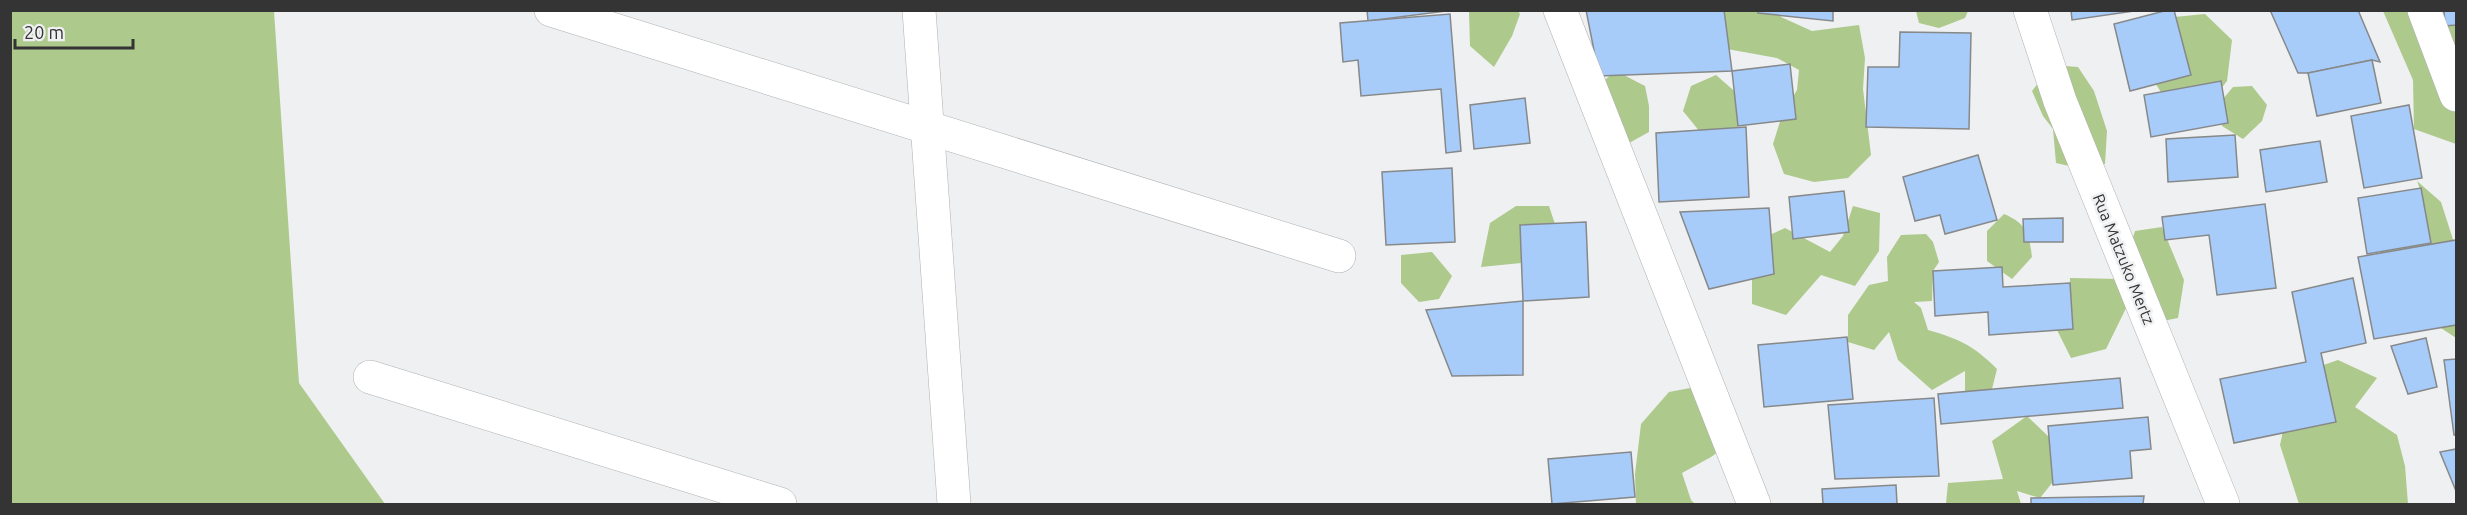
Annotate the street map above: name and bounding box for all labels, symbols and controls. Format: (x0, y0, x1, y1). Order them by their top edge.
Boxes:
scale bar (15, 12, 134, 50)
text: 20 m (24, 22, 64, 42)
street label: Rua Matzuko Mertz (2090, 191, 2158, 327)

